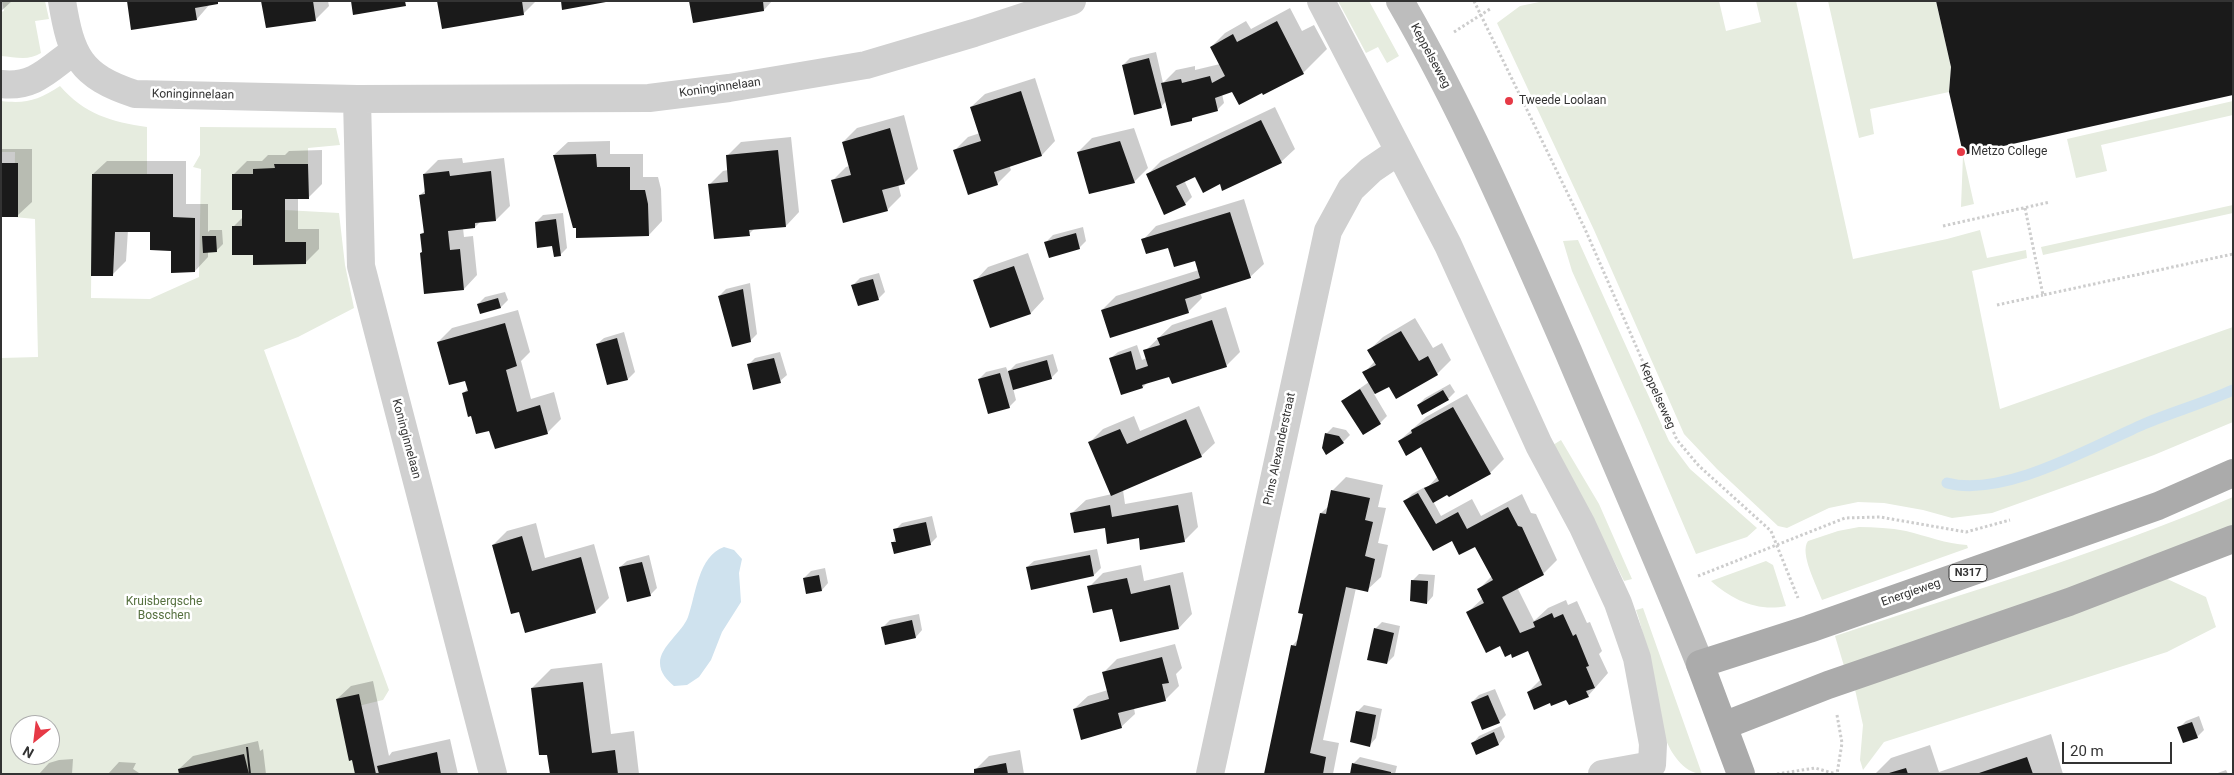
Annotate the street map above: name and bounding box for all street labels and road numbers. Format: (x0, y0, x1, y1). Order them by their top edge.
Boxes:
street label: Keppelseweg (1407, 21, 1453, 91)
street label: Koninginnelaan (678, 75, 762, 101)
street label: Koninginnelaan (152, 87, 234, 103)
street label: Keppelseweg (1636, 361, 1678, 431)
street label: Prins Alexanderstraat (1261, 391, 1299, 507)
street label: Koninginnelaan (388, 397, 424, 481)
road number: N317 (1949, 564, 1987, 582)
street label: Energieweg (1879, 576, 1943, 610)

